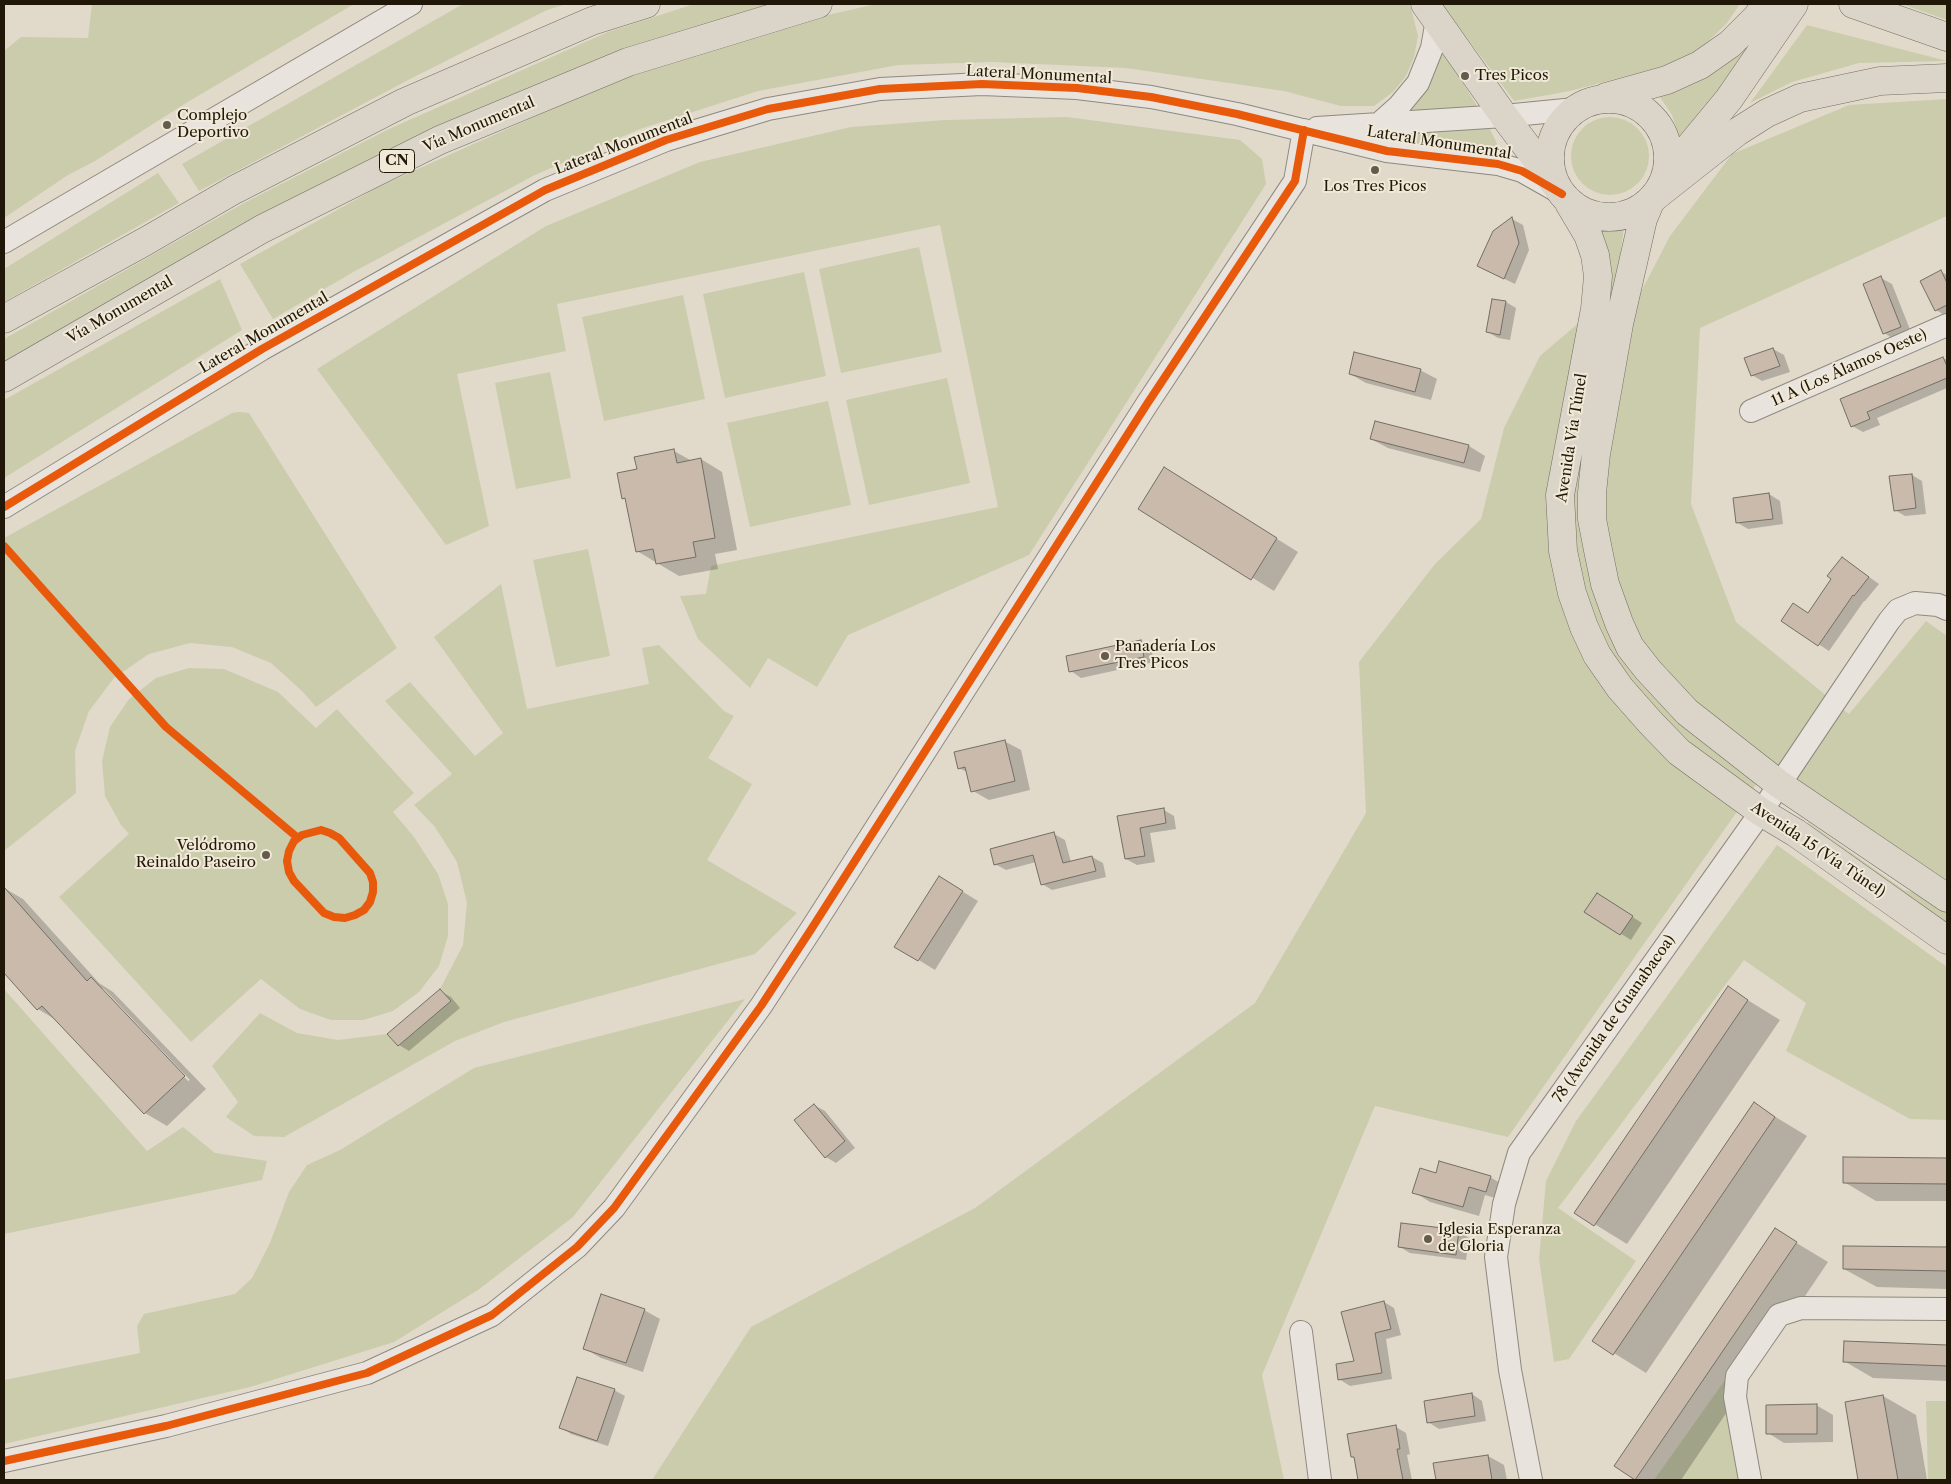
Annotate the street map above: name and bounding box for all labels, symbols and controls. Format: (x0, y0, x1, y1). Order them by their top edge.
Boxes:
street label: Lateral Monumental (966, 62, 1112, 88)
place label: Tres Picos (1475, 67, 1548, 85)
marker: Tres Picos (1459, 70, 1471, 82)
street label: Vía Monumental (421, 93, 537, 157)
place label: Complejo Deportivo (177, 107, 249, 142)
street label: Lateral Monumental (553, 109, 695, 179)
marker: Complejo Deportivo (161, 119, 173, 131)
street label: Lateral Monumental (1365, 123, 1513, 163)
road number: CN (380, 150, 414, 172)
marker: Los Tres Picos (1369, 164, 1381, 176)
place label: Los Tres Picos (1324, 178, 1426, 196)
street label: Vía Monumental (64, 272, 176, 348)
street label: Lateral Monumental (196, 289, 332, 377)
street label: 11 A (Los Álamos Oeste) (1768, 326, 1930, 410)
street label: Avenida Vía Túnel (1553, 372, 1591, 504)
place label: Panadería Los Tres Picos (1115, 638, 1216, 673)
marker: Panadería Los Tres Picos (1099, 650, 1111, 662)
street label: Avenida 15 (Vía Túnel) (1747, 798, 1889, 902)
place label: Velódromo Reinaldo Paseiro (136, 837, 256, 872)
marker: Velódromo Reinaldo Paseiro (260, 849, 272, 861)
street label: 78 (Avenida de Guanabacoa) (1549, 932, 1679, 1106)
place label: Iglesia Esperanza de Gloria (1438, 1221, 1561, 1256)
marker: Iglesia Esperanza de Gloria (1422, 1233, 1434, 1245)

